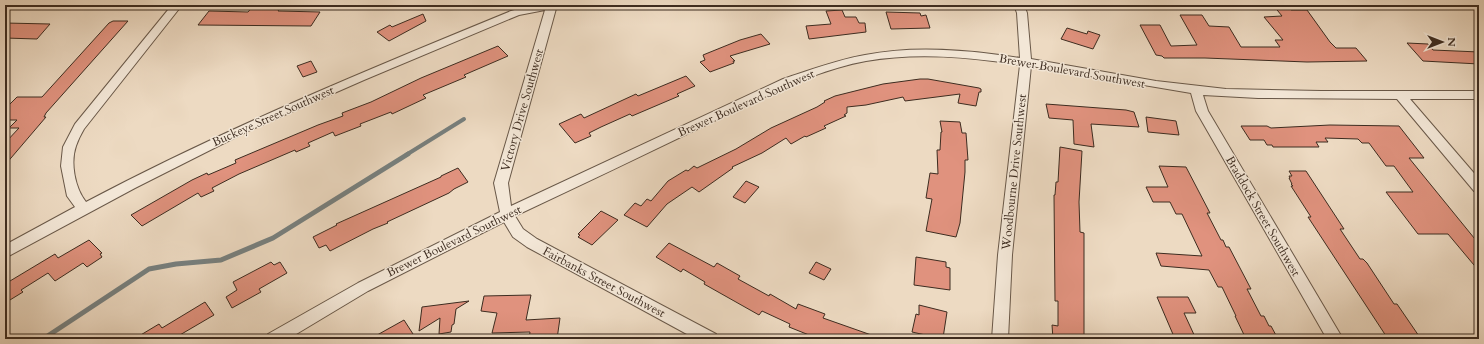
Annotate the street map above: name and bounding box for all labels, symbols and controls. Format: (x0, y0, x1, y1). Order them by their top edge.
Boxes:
north arrow (1422, 22, 1462, 62)
text: N (1444, 37, 1459, 47)
street label: Victory Drive Southwest (497, 47, 547, 173)
street label: Brewer Boulevard Southwest (998, 50, 1146, 92)
street label: Brewer Boulevard Southwest (675, 66, 817, 140)
street label: Buckeye Street Southwest (210, 82, 337, 150)
street label: Woodbourne Drive Southwest (998, 93, 1030, 252)
street label: Braddock Street Southwest (1222, 153, 1304, 279)
street label: Brewer Boulevard Southwest (384, 201, 524, 281)
street label: Fairbanks Street Southwest (540, 243, 668, 321)

